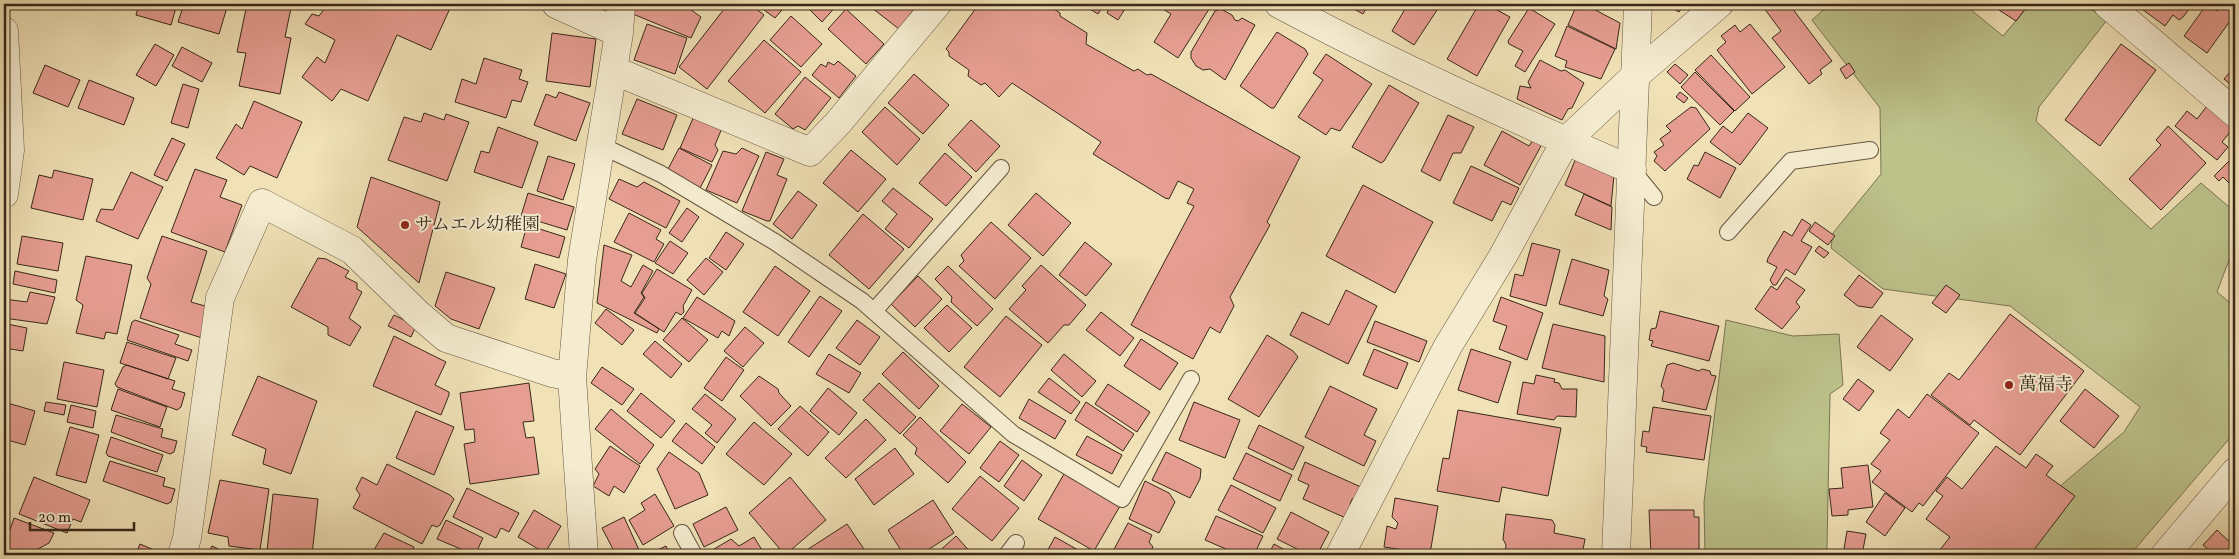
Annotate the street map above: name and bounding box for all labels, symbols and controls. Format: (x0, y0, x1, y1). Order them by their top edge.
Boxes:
place label: サムエル幼稚園 (415, 213, 540, 238)
marker: サムエル幼稚園 (399, 219, 411, 231)
place label: 萬福寺 (2019, 373, 2073, 398)
marker: 萬福寺 (2003, 379, 2015, 391)
scale bar (30, 499, 134, 531)
text: 20 m (38, 508, 71, 529)

